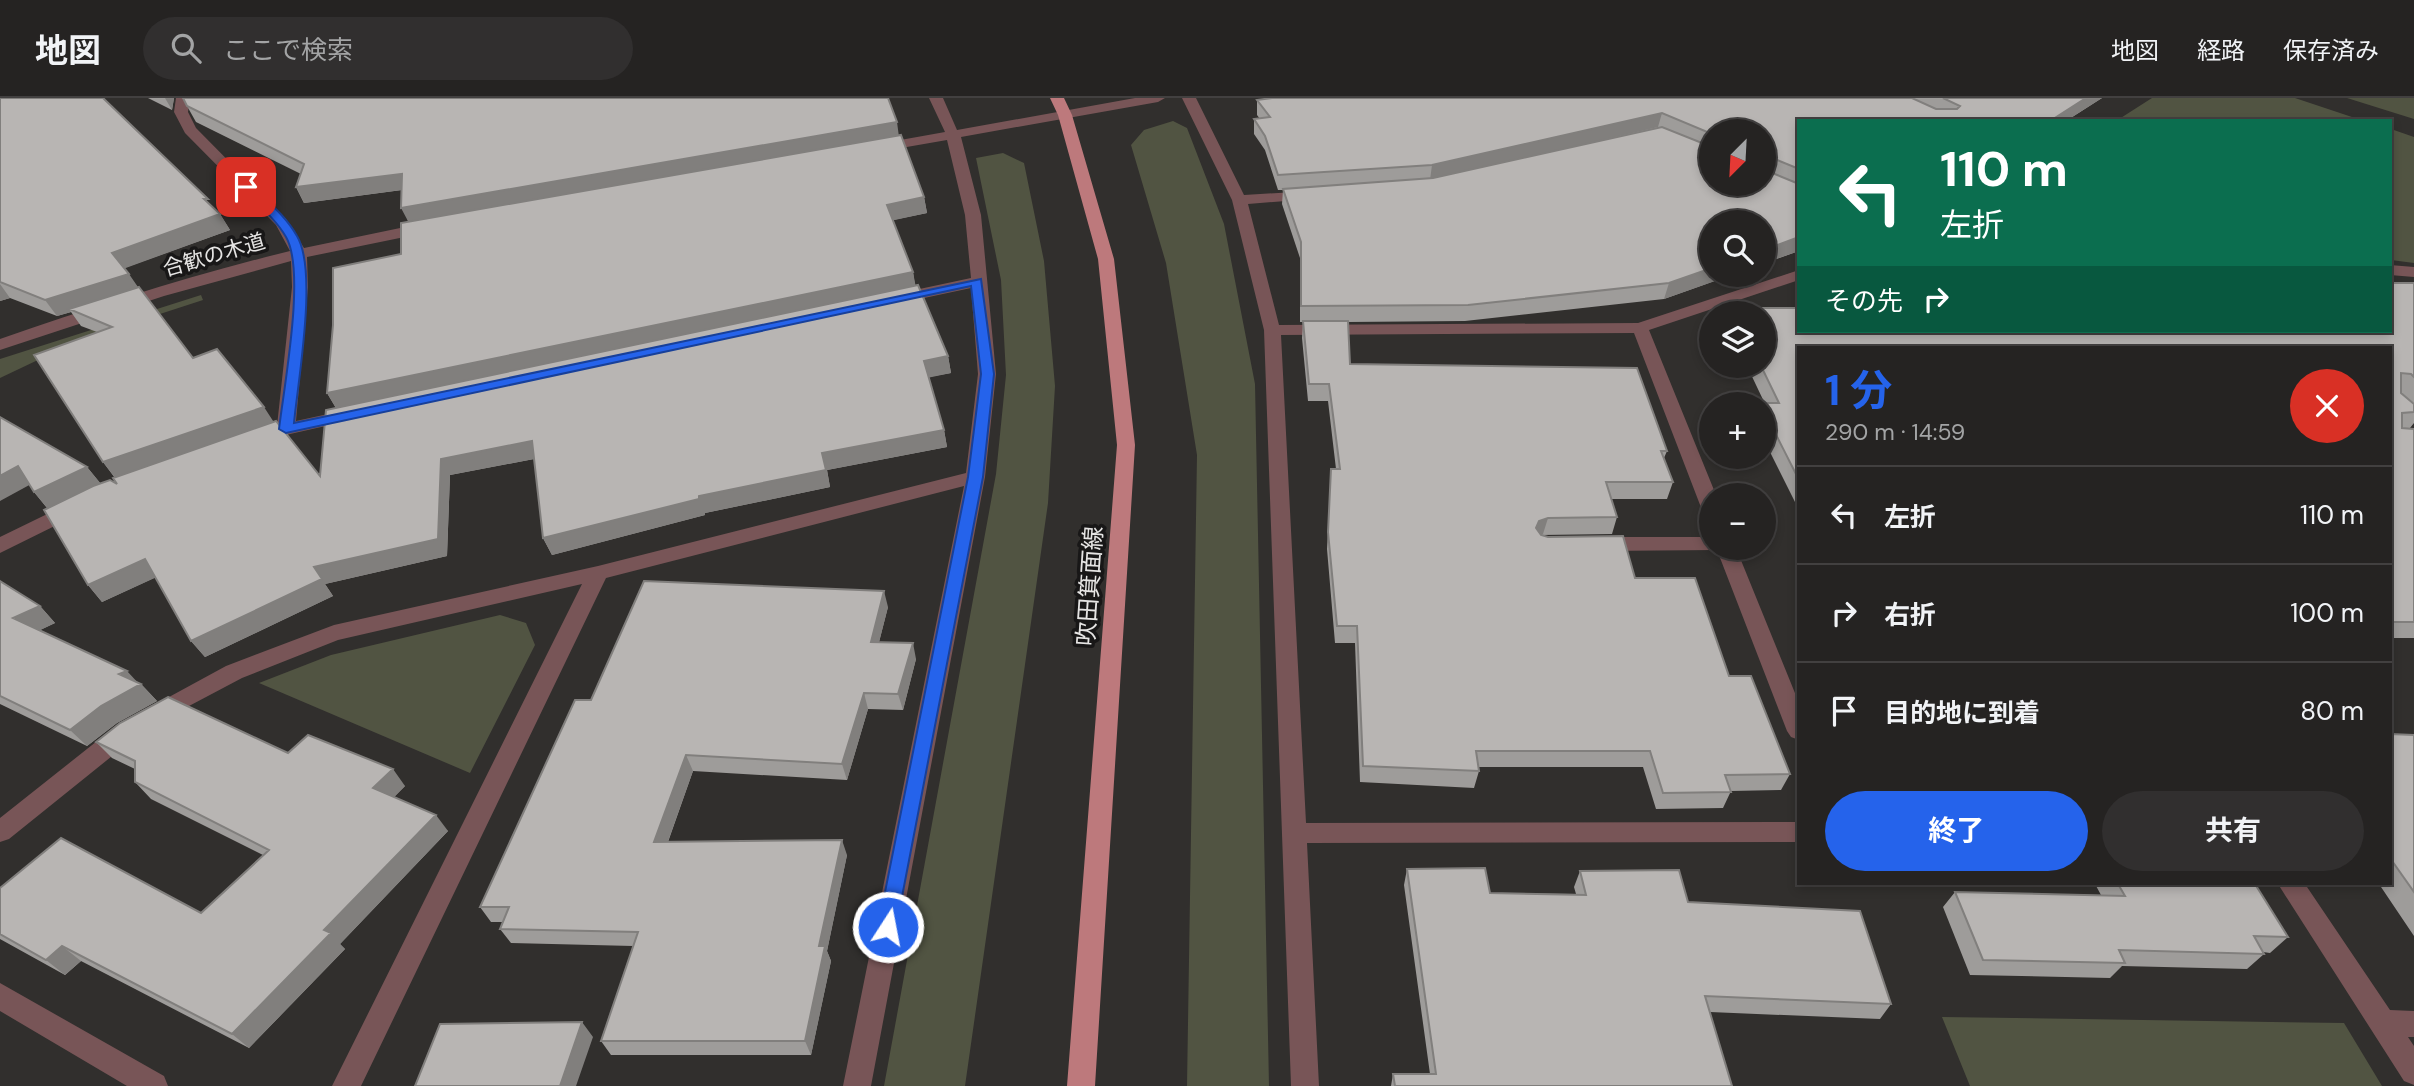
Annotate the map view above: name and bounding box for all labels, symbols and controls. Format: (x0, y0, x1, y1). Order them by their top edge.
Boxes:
search box (143, 17, 633, 80)
text: 地図 (35, 29, 101, 72)
icon: search (167, 29, 205, 67)
text: ここで検索 (223, 33, 353, 67)
text: 地図 (2111, 35, 2159, 66)
text: 経路 (2197, 35, 2245, 66)
text: 保存済み (2283, 35, 2379, 66)
north arrow (1699, 119, 1776, 196)
map controls (1699, 119, 1776, 560)
text: 110 m (1940, 137, 2068, 201)
icon: left (1825, 147, 1916, 238)
pin (216, 157, 276, 217)
icon: arrive (227, 168, 265, 206)
text: 左折 (1940, 204, 2004, 246)
button: search (1699, 210, 1776, 287)
street label: 合歓の木道 (160, 227, 268, 283)
icon: right (1917, 280, 1955, 318)
text: その先 (1825, 284, 1903, 318)
button: layers (1699, 301, 1776, 378)
text: 1 分 (1825, 363, 1892, 418)
button: close (2290, 369, 2364, 443)
button: + (1699, 392, 1776, 469)
text: 290 m · 14:59 (1825, 417, 1965, 447)
button: − (1699, 483, 1776, 560)
icon: left (1825, 496, 1863, 534)
text: 110 m (2300, 498, 2364, 532)
text: 左折 (1884, 500, 1936, 534)
street label: 吹田箕面線 (1070, 525, 1109, 647)
icon: right (1825, 594, 1863, 632)
text: 100 m (2290, 596, 2364, 630)
text: 右折 (1884, 598, 1936, 632)
icon: arrive (1825, 692, 1863, 730)
text: 80 m (2300, 694, 2364, 728)
text: 目的地に到着 (1884, 696, 2040, 730)
button: 終了 (1825, 791, 2088, 871)
button: 共有 (2102, 791, 2364, 871)
position arrow (851, 890, 925, 964)

